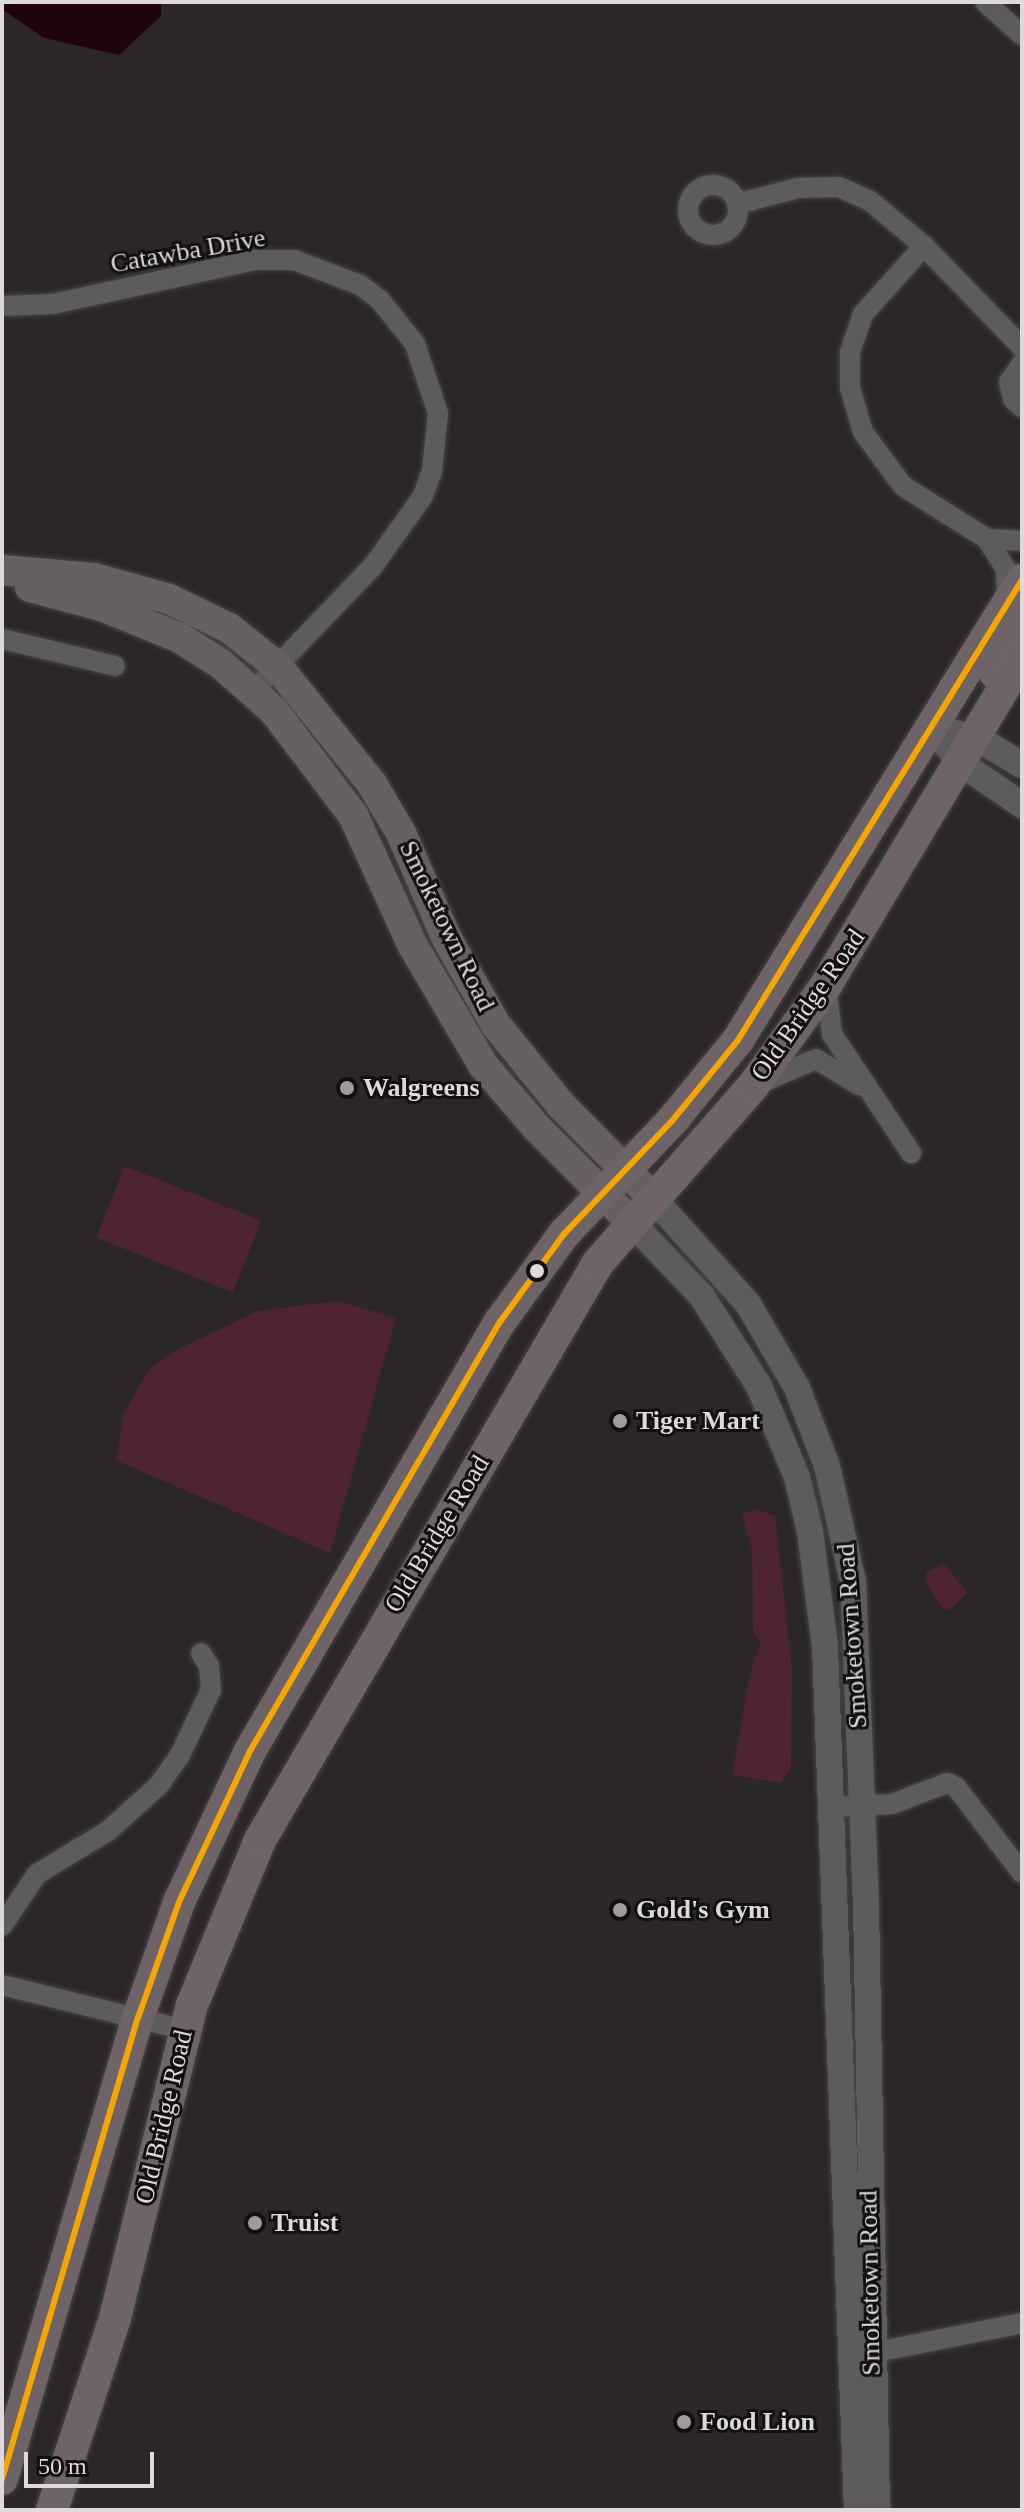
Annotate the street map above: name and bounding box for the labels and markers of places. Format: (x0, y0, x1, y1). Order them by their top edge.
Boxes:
place label: Walgreens (363, 1072, 480, 1104)
marker: Walgreens (338, 1079, 356, 1097)
unlabelled marker (529, 1263, 545, 1279)
place label: Tiger Mart (636, 1405, 760, 1437)
marker: Tiger Mart (611, 1412, 629, 1430)
place label: Gold's Gym (636, 1894, 770, 1926)
marker: Gold's Gym (611, 1901, 629, 1919)
place label: Truist (271, 2207, 338, 2239)
marker: Truist (246, 2214, 264, 2232)
place label: Food Lion (700, 2406, 815, 2438)
marker: Food Lion (675, 2413, 693, 2431)

